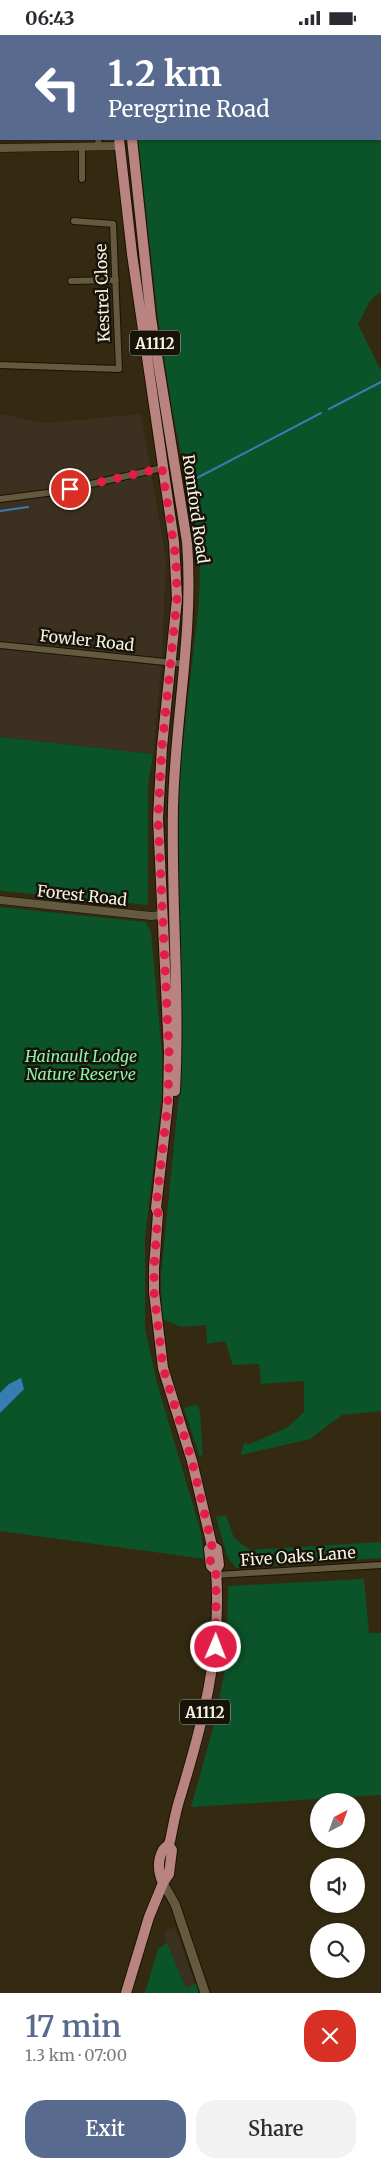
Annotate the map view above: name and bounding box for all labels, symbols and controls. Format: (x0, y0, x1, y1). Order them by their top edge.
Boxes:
text: 06:43 (25, 6, 75, 30)
text: 1.2 km (108, 52, 222, 96)
icon: left (25, 55, 90, 120)
text: Peregrine Road (108, 95, 269, 123)
street label: Kestrel Close (90, 243, 114, 343)
road number: A1112 (130, 331, 180, 355)
street label: Romford Road (178, 453, 214, 565)
pin (49, 468, 91, 510)
icon: arrive (56, 475, 84, 503)
street label: Fowler Road (39, 625, 136, 655)
street label: Forest Road (36, 880, 128, 910)
park label: Hainault Lodge Nature Reserve (24, 1046, 137, 1084)
street label: Five Oaks Lane (240, 1542, 356, 1570)
position arrow (189, 1620, 241, 1672)
road number: A1112 (180, 1699, 230, 1725)
north arrow (310, 1793, 365, 1847)
map controls (310, 1793, 365, 1978)
button: sound (310, 1858, 365, 1913)
button: search (310, 1923, 365, 1978)
text: 17 min (25, 2007, 121, 2045)
button: close (304, 2010, 356, 2062)
text: 1.3 km · 07:00 (25, 2045, 127, 2065)
button: Exit (25, 2100, 186, 2158)
button: Share (196, 2100, 356, 2158)

